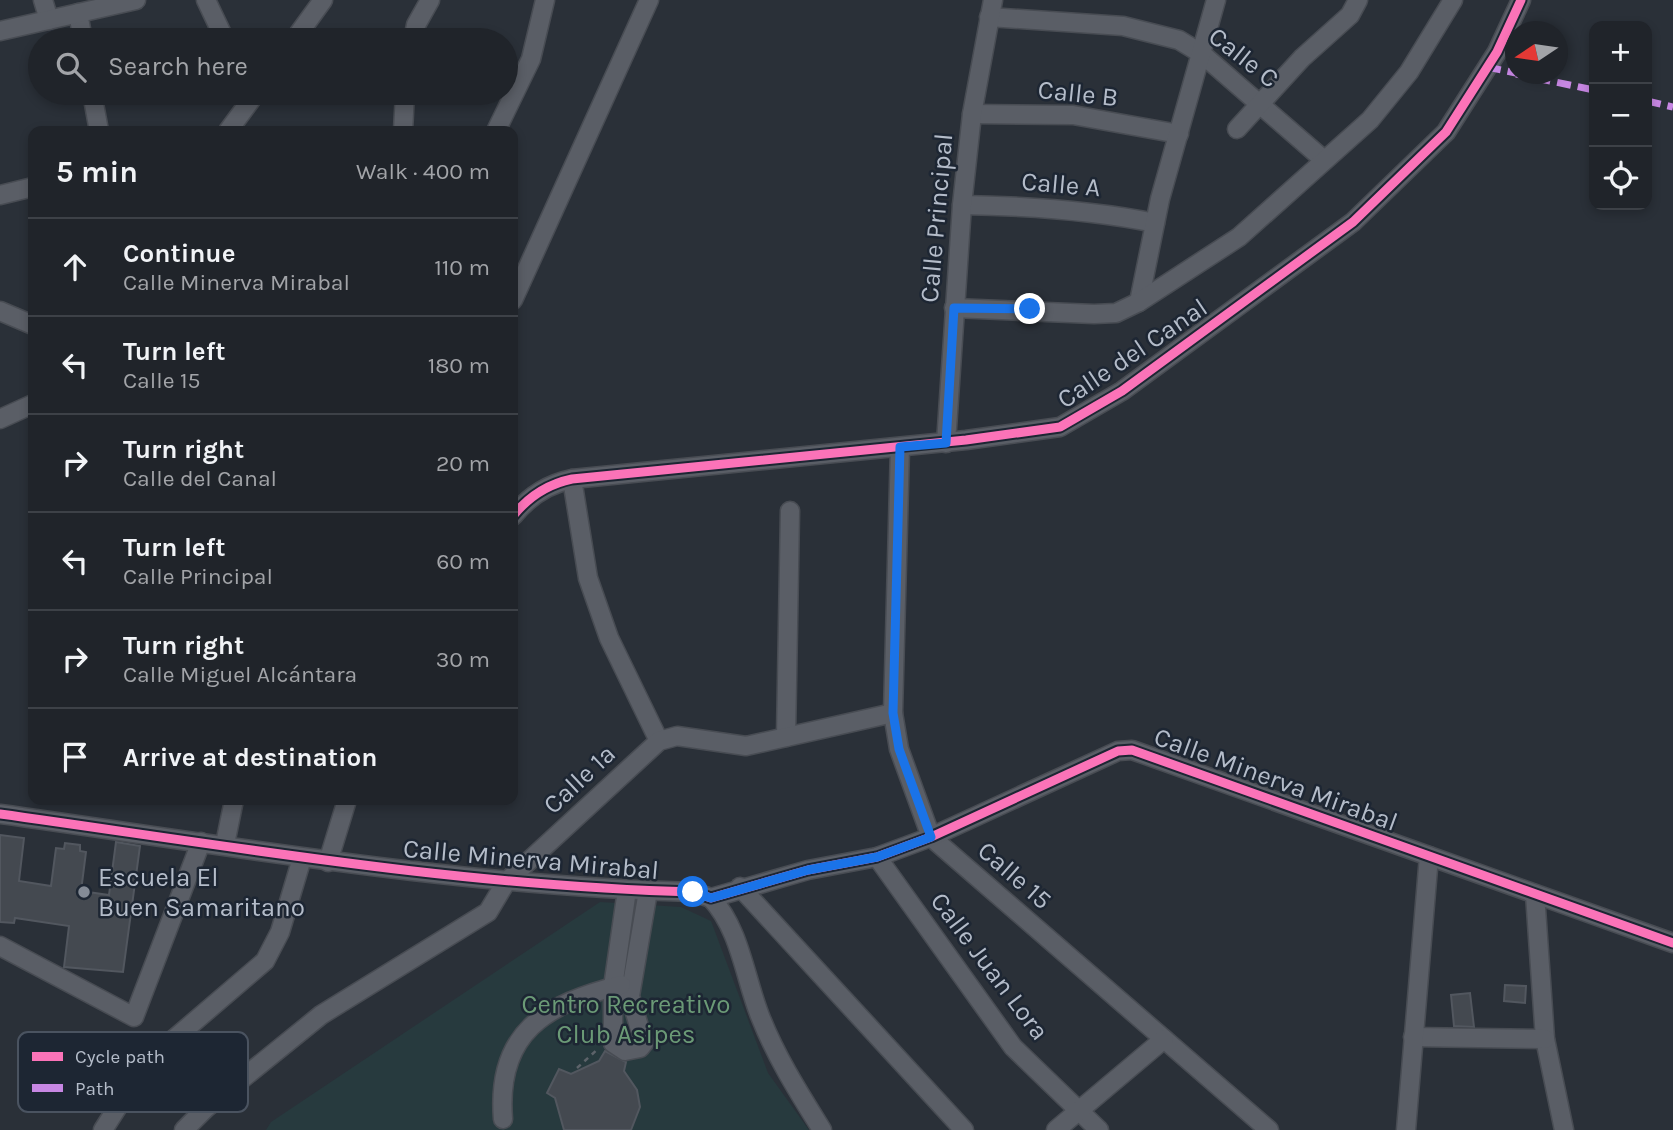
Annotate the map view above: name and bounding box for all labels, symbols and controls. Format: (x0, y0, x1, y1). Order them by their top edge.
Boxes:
street label: Calle C (1203, 20, 1285, 94)
north arrow (1505, 21, 1568, 84)
map controls (1589, 21, 1652, 210)
button: + (1589, 21, 1652, 84)
search box (28, 28, 518, 105)
icon: search (52, 48, 90, 86)
text: Search here (108, 51, 248, 82)
street label: Calle B (1036, 74, 1120, 113)
button: − (1589, 84, 1652, 147)
street label: Calle Principal (914, 132, 959, 304)
button: locate (1589, 147, 1652, 210)
text: 5 min (56, 154, 138, 190)
text: Walk · 400 m (356, 158, 490, 185)
street label: Calle A (1020, 166, 1102, 203)
text: Continue (123, 238, 235, 269)
icon: ahead (56, 248, 94, 286)
text: 110 m (434, 254, 490, 281)
text: Calle Minerva Mirabal (123, 269, 350, 296)
street label: Calle del Canal (1051, 292, 1213, 415)
route end (1014, 293, 1045, 324)
text: Turn left (123, 336, 225, 367)
icon: left (56, 346, 94, 384)
text: 180 m (428, 352, 490, 379)
text: Calle 15 (123, 367, 201, 394)
text: Turn right (123, 434, 244, 465)
icon: right (56, 444, 94, 482)
text: 20 m (436, 450, 490, 477)
text: Calle del Canal (123, 465, 277, 492)
text: Turn left (123, 532, 225, 563)
icon: left (56, 542, 94, 580)
text: 60 m (436, 548, 490, 575)
text: Calle Principal (123, 563, 273, 590)
text: Turn right (123, 630, 244, 661)
icon: right (56, 640, 94, 678)
text: 30 m (436, 646, 490, 673)
text: Calle Miguel Alcántara (123, 661, 357, 688)
street label: Calle Minerva Mirabal (1150, 721, 1402, 838)
icon: arrive (56, 738, 94, 776)
street label: Calle 1ª (537, 738, 622, 820)
text: Arrive at destination (123, 742, 377, 773)
street label: Calle Minerva Mirabal (402, 833, 660, 886)
street label: Calle 15 (971, 835, 1058, 916)
place label: Escuela El Buen Samaritano (98, 862, 305, 923)
route start (677, 876, 708, 907)
marker: Escuela El Buen Samaritano (76, 884, 92, 900)
street label: Calle Juan Lora (924, 886, 1055, 1046)
park label: Centro Recreativo Club Asipes (521, 989, 731, 1050)
legend (18, 1032, 248, 1112)
text: Cycle path (75, 1046, 165, 1068)
text: Path (75, 1078, 115, 1100)

